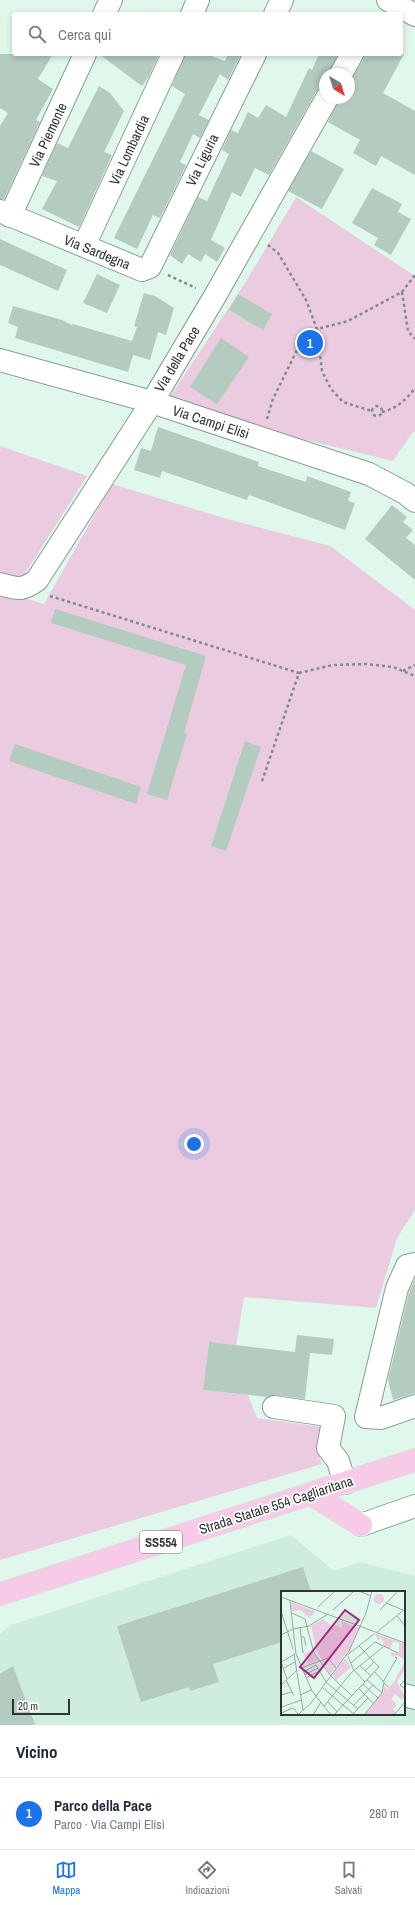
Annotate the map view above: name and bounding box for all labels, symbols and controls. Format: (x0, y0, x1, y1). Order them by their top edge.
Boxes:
search box (12, 12, 403, 56)
icon: search (26, 23, 48, 45)
text: Cerca qui (58, 24, 111, 45)
north arrow (319, 68, 355, 104)
street label: Via Piemonte (25, 100, 71, 170)
street label: Via Lombardia (105, 112, 153, 188)
street label: Via Liguria (182, 130, 223, 189)
street label: Via Sardegna (61, 231, 133, 274)
street label: Via della Pace (150, 323, 204, 395)
pin: 1 (297, 328, 323, 358)
street label: Via Campi Elisi (170, 401, 252, 443)
your location (184, 1134, 204, 1154)
street label: Strada Statale 554 Cagliaritana (197, 1471, 356, 1538)
road number: SS554 (140, 1531, 182, 1553)
inset map (281, 1591, 405, 1715)
scale bar (12, 1697, 70, 1716)
text: 20 m (18, 1699, 38, 1713)
text: Vicino (16, 1740, 58, 1763)
text: Parco della Pace (54, 1795, 152, 1816)
text: 1 (26, 1805, 32, 1822)
text: 280 m (369, 1805, 399, 1822)
text: Parco · Via Campi Elisi (54, 1816, 165, 1833)
tab: Mappa (53, 1859, 80, 1897)
tab: Indicazioni (185, 1859, 230, 1897)
tab: Salvati (335, 1859, 362, 1897)

